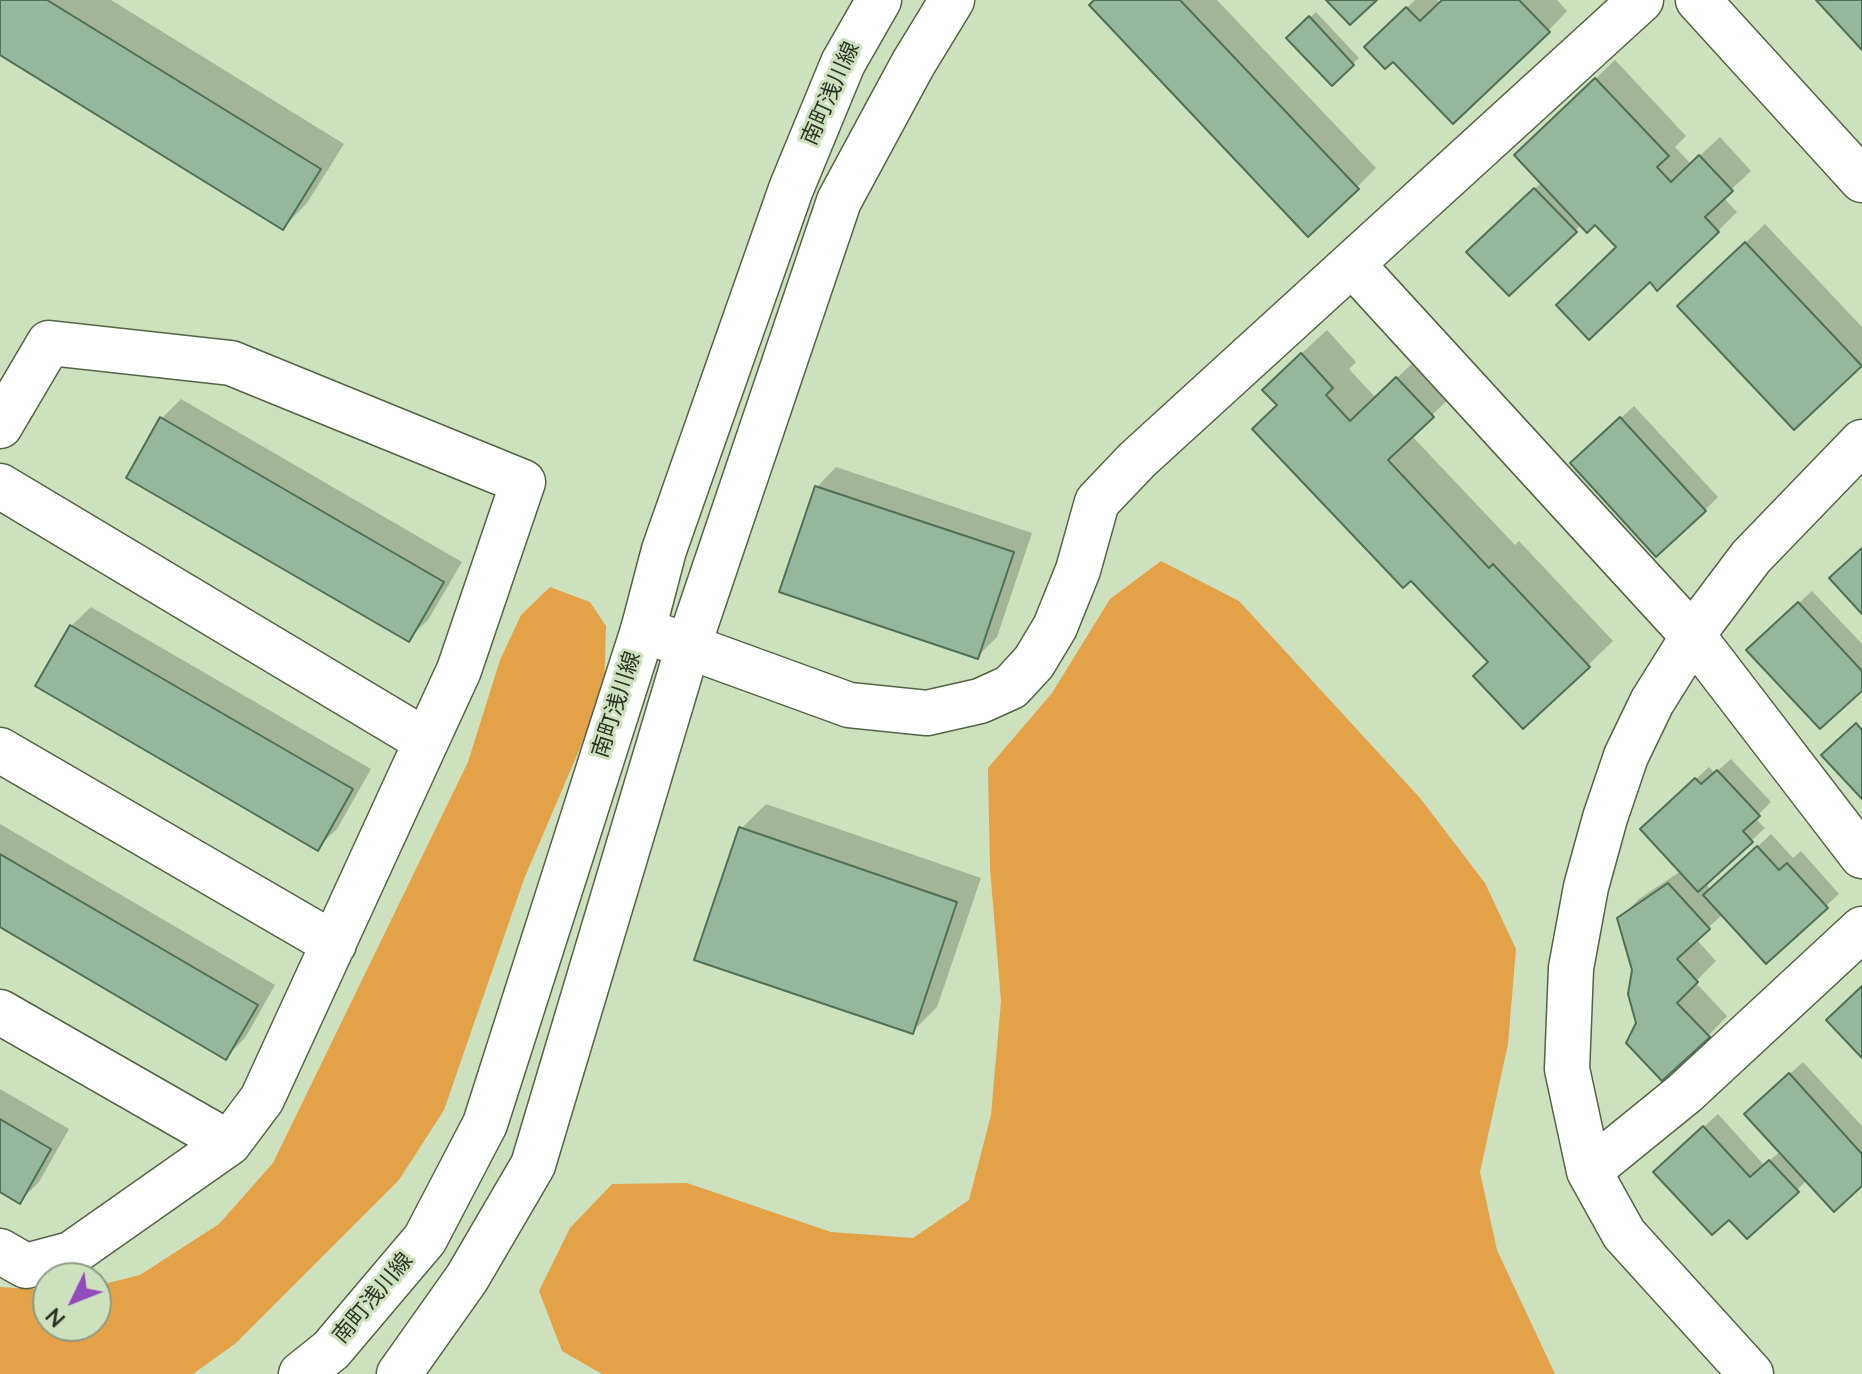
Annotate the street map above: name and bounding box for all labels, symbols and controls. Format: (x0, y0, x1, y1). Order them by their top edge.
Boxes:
street label: 南町浅川線 (798, 38, 866, 150)
street label: 南町浅川線 (588, 649, 648, 761)
street label: 南町浅川線 (329, 1248, 419, 1350)
north arrow (32, 1262, 112, 1342)
text: N (39, 1301, 72, 1333)

